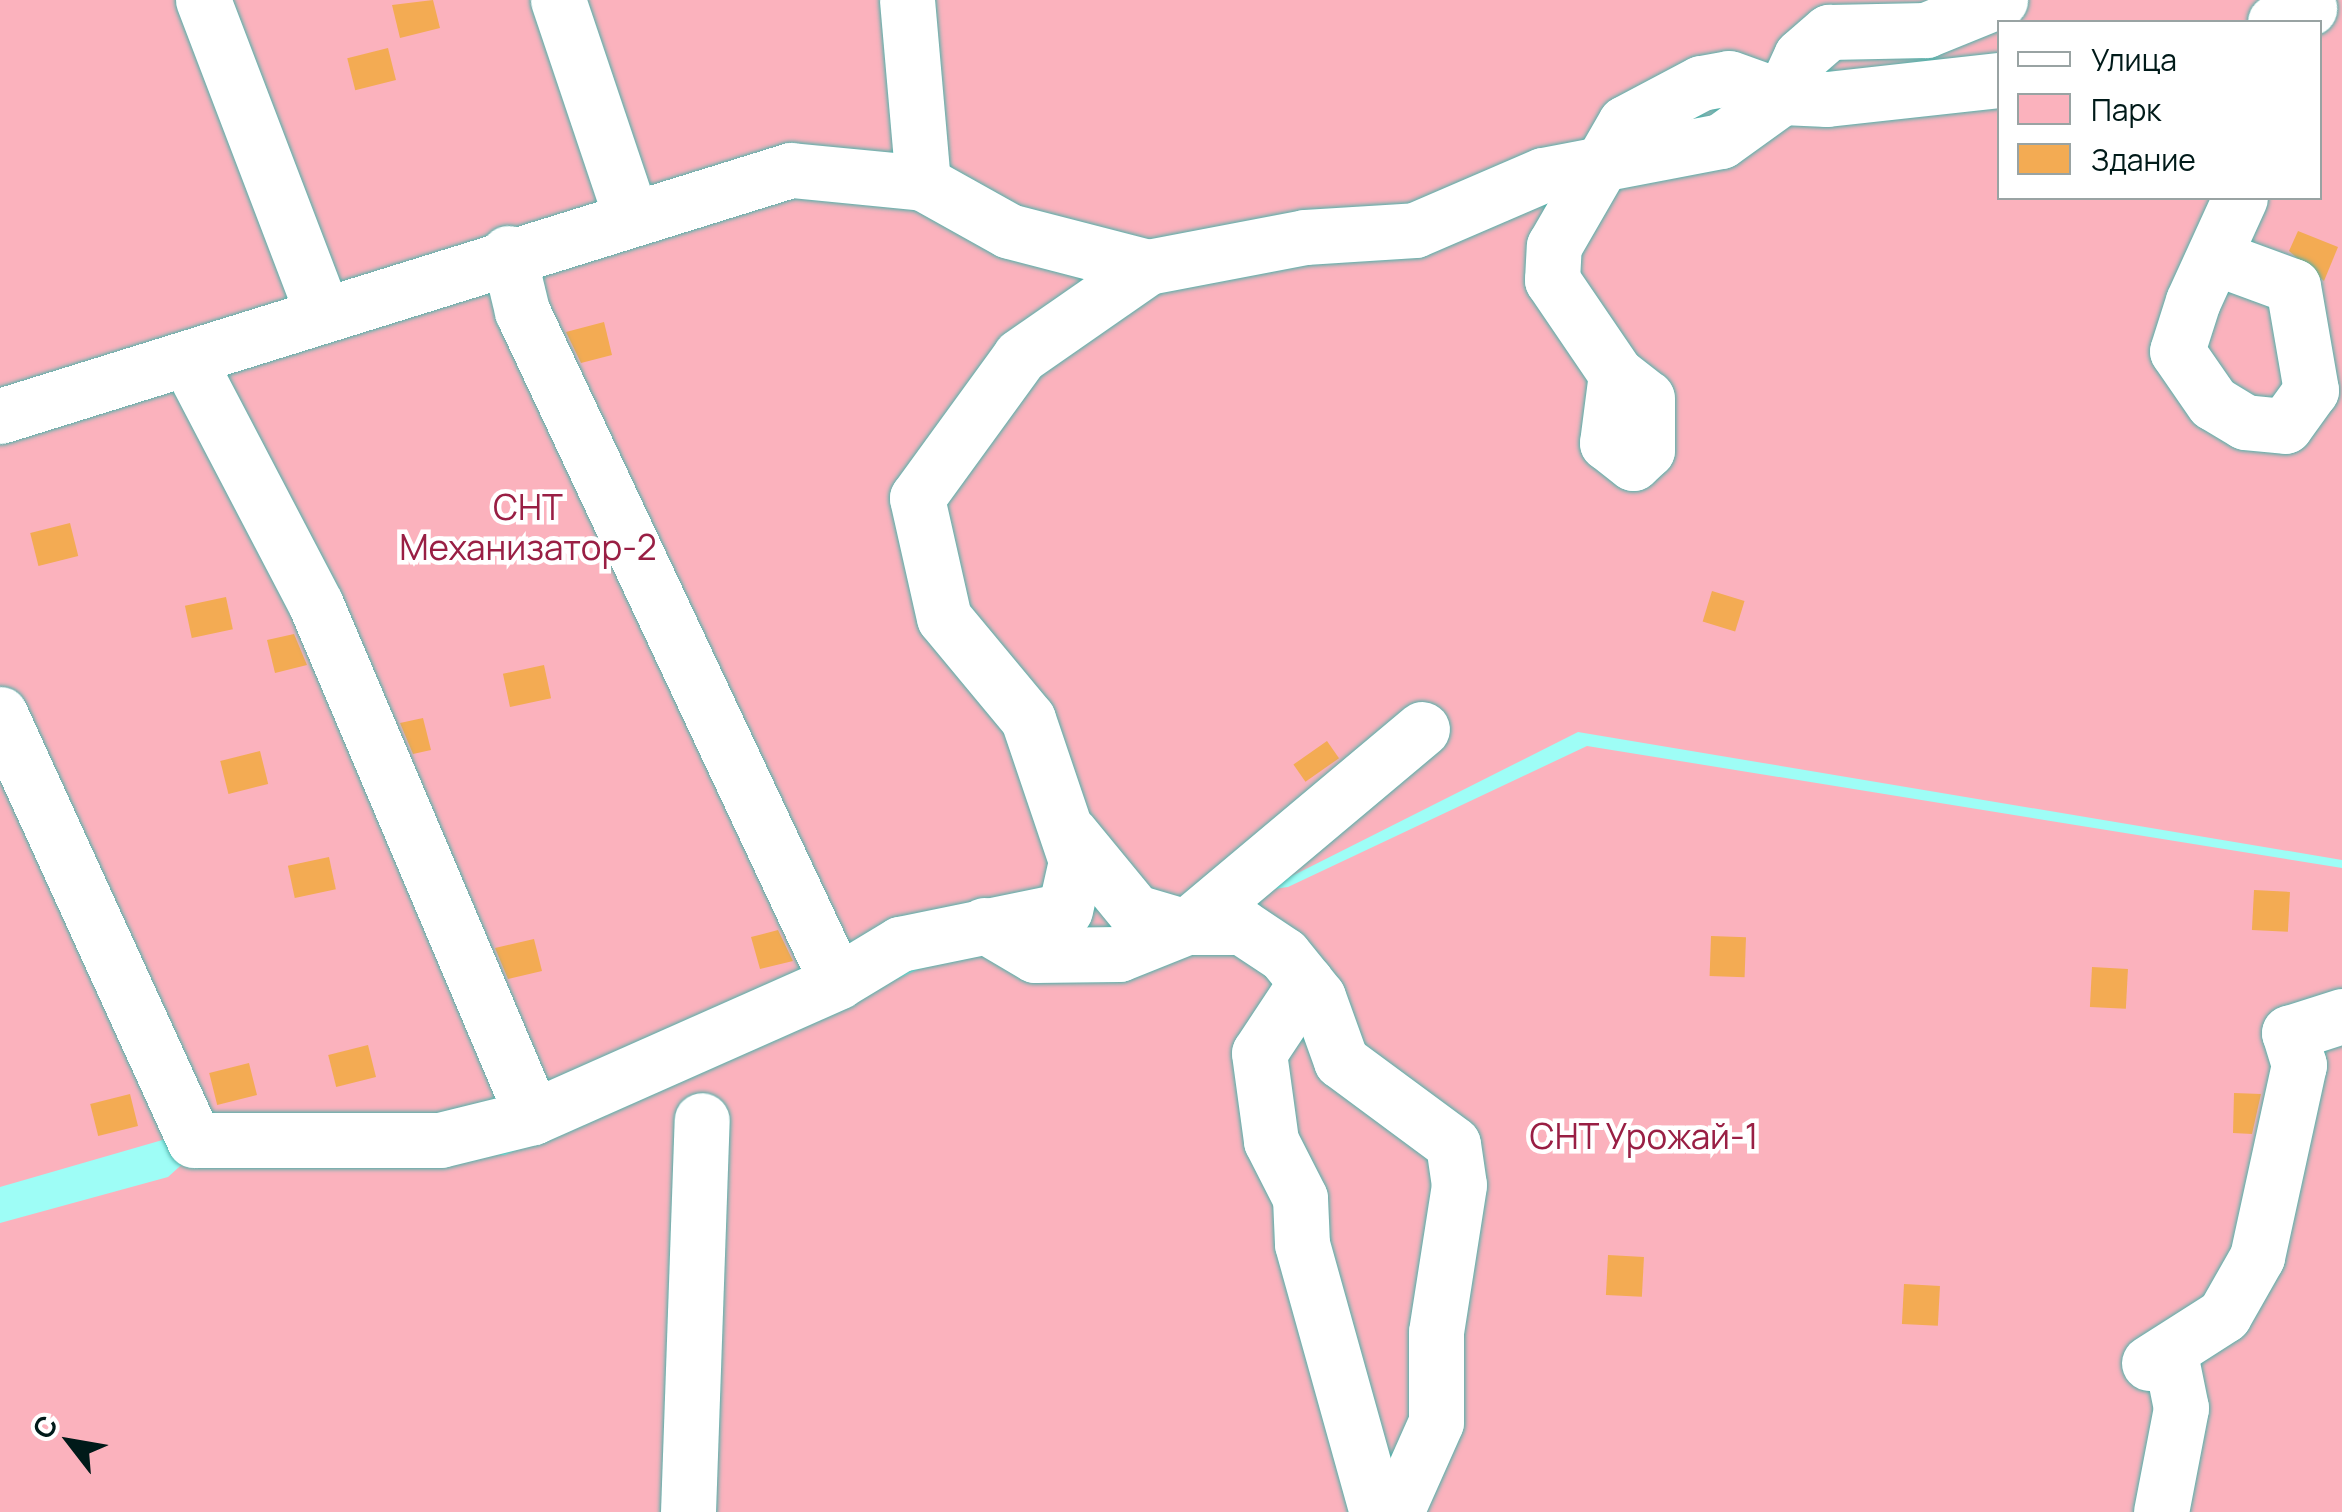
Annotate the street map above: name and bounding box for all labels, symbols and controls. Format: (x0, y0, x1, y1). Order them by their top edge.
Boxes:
legend (1997, 20, 2322, 200)
text: Улица (2091, 39, 2177, 80)
text: Парк (2091, 89, 2161, 130)
text: Здание (2091, 139, 2196, 180)
park label: СНТ Механизатор-2 (399, 486, 657, 568)
park label: СНТ Урожай-1 (1529, 1115, 1759, 1157)
north arrow (20, 1392, 120, 1492)
text: С (23, 1408, 66, 1445)

